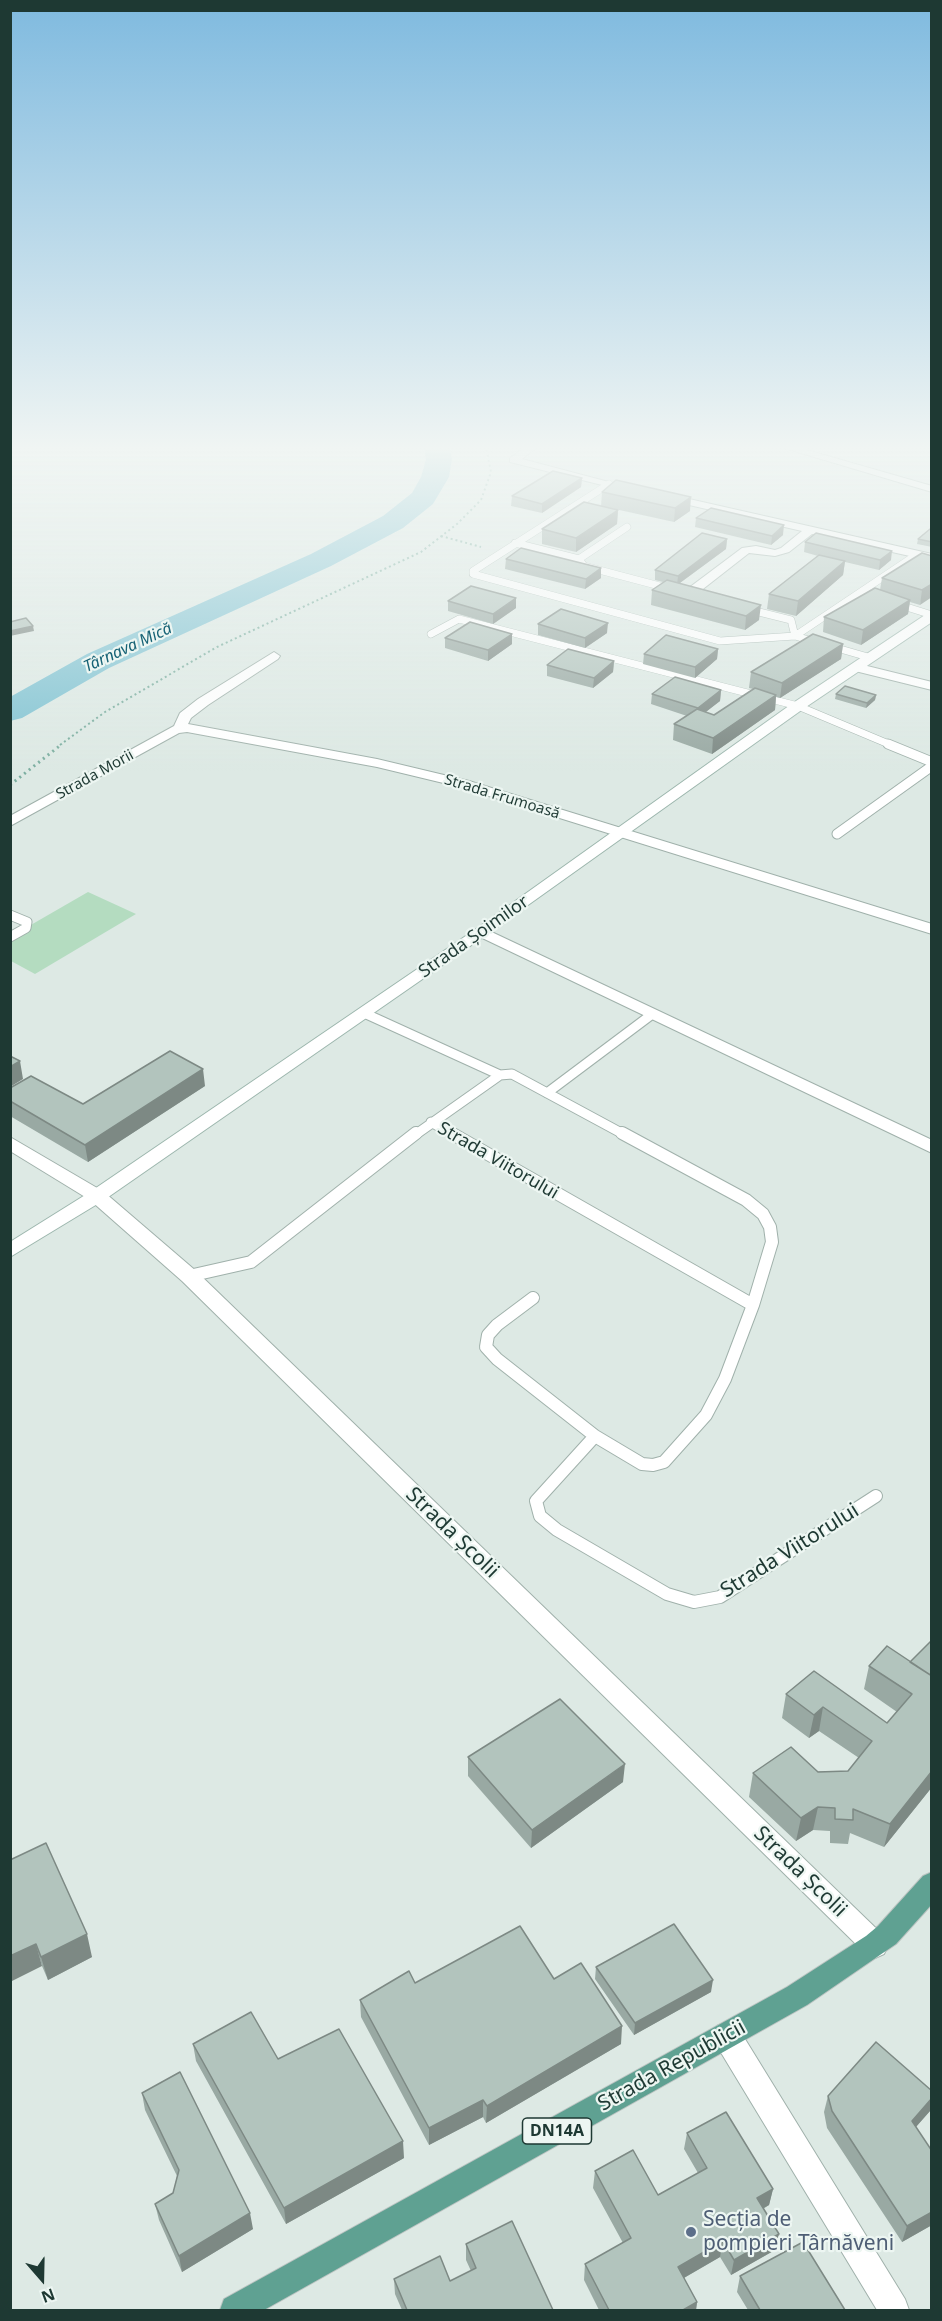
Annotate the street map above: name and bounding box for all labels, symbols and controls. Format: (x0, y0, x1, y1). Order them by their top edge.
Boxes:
water label: Târnava Mică (81, 619, 175, 677)
street label: Strada Morii (53, 746, 137, 804)
street label: Strada Frumoasă (442, 771, 562, 823)
street label: Strada Șoimilor (415, 891, 533, 983)
street label: Strada Viitorului (434, 1118, 562, 1204)
street label: Strada Școlii (400, 1482, 504, 1584)
street label: Strada Viitorului (716, 1498, 864, 1604)
street label: Strada Școlii (748, 1821, 852, 1923)
street label: Strada Republicii (594, 2015, 750, 2117)
road number: DN14A (522, 2118, 592, 2144)
place label: Secția de pompieri Târnăveni (703, 2207, 894, 2257)
marker: Secția de pompieri Târnăveni (684, 2225, 698, 2239)
north arrow (12, 2249, 72, 2309)
text: N (38, 2283, 58, 2308)

